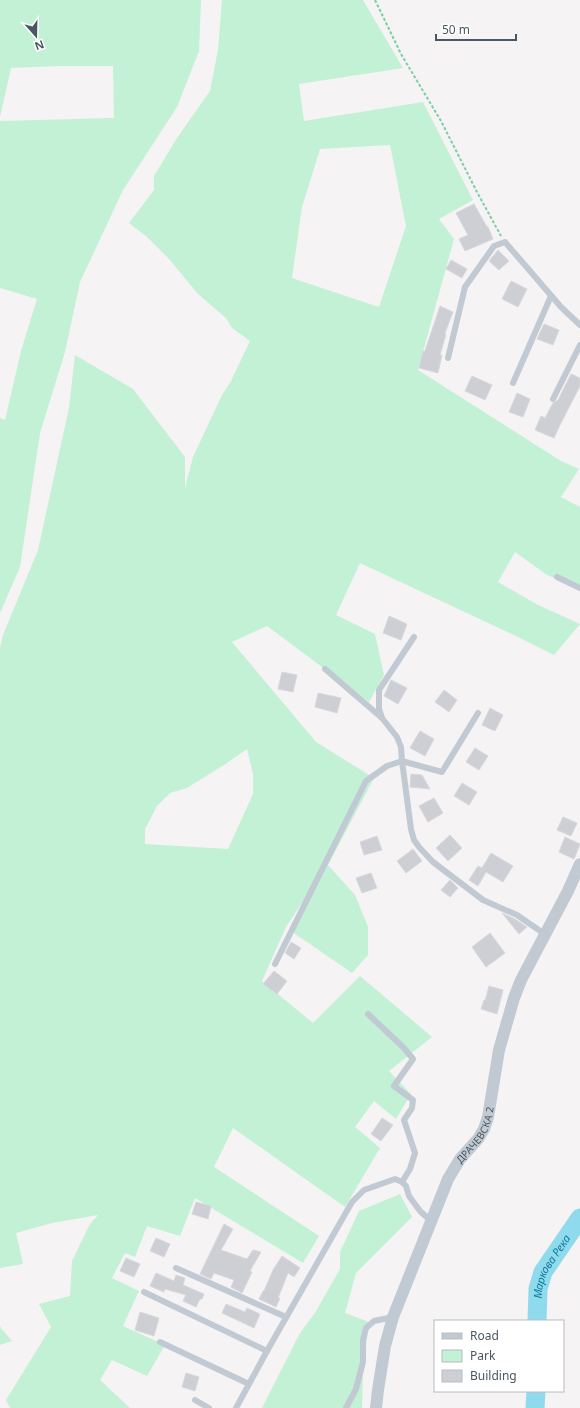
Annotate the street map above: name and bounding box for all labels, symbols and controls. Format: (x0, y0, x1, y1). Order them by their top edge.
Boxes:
north arrow (16, 16, 56, 56)
scale bar (436, 16, 516, 42)
text: 50 m (442, 21, 470, 38)
text: N (33, 37, 46, 54)
street label: ДРАЧЕВСКА 2 (453, 1105, 497, 1166)
water label: Маркова Река (530, 1231, 573, 1299)
legend (434, 1320, 564, 1392)
text: Road (470, 1327, 499, 1344)
text: Park (470, 1347, 496, 1364)
text: Building (470, 1367, 517, 1384)

